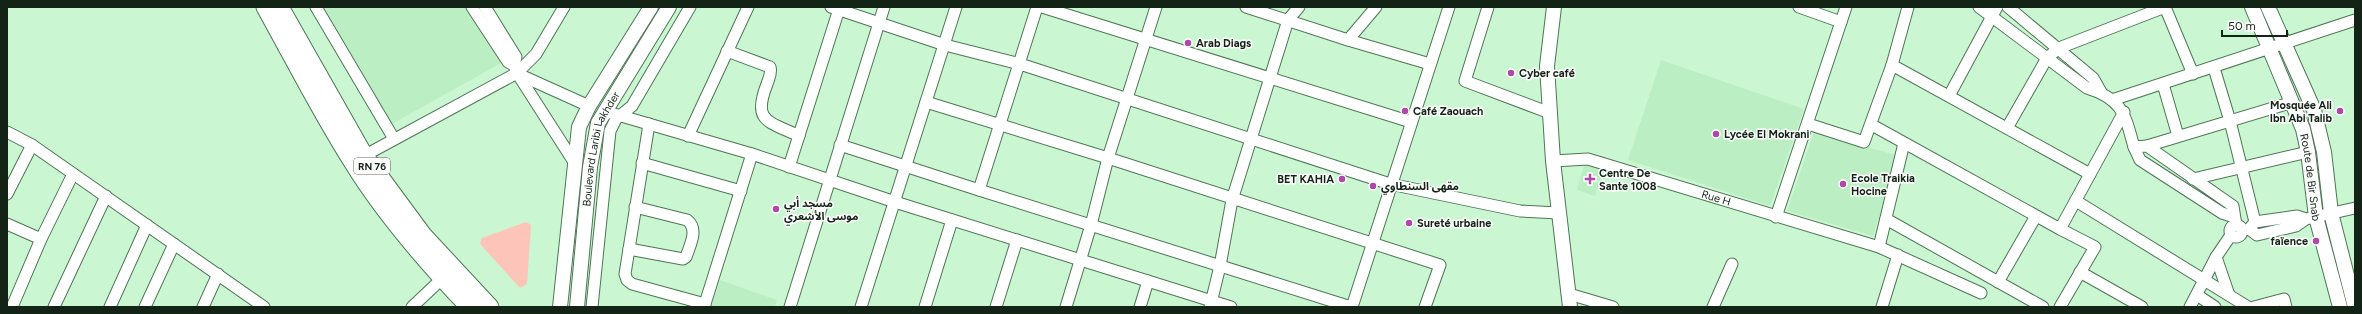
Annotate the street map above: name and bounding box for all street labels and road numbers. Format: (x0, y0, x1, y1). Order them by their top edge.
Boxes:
street label: Boulevard Laribi Lakhder (580, 89, 622, 207)
street label: Route de Bir Snab (2298, 132, 2323, 222)
road number: RN 76 (354, 158, 390, 174)
street label: Rue H (1700, 187, 1732, 208)

